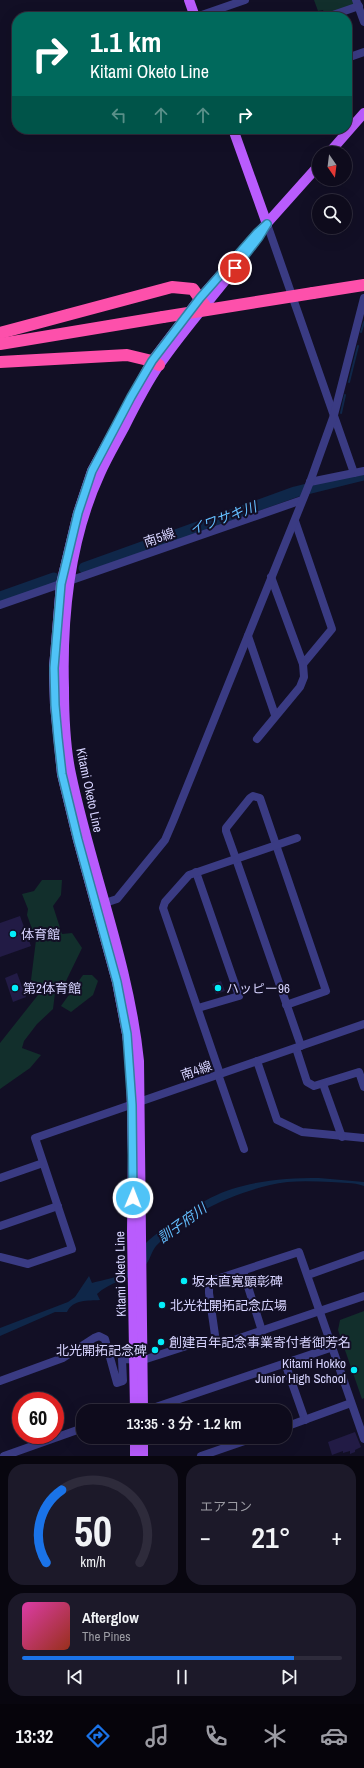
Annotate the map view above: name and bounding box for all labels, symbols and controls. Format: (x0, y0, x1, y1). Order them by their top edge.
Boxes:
text: 1.1 km (90, 23, 161, 61)
icon: right (24, 28, 76, 80)
text: Kitami Oketo Line (90, 59, 209, 84)
icon: left (108, 104, 130, 126)
icon: ahead (150, 104, 172, 126)
icon: ahead (192, 104, 214, 126)
icon: right (234, 104, 256, 126)
north arrow (312, 146, 352, 186)
map controls (312, 146, 352, 234)
button: search (312, 194, 352, 234)
pin (218, 251, 252, 285)
icon: arrive (224, 257, 246, 279)
water label: イワサキ川 (187, 497, 261, 538)
street label: 南5線 (141, 524, 177, 551)
street label: Kitami Oketo Line (72, 746, 107, 834)
place label: 体育館 (21, 926, 60, 943)
marker: 体育館 (8, 929, 18, 939)
place label: 第2体育館 (23, 980, 81, 997)
place label: ハッピー96 (226, 980, 290, 997)
marker: 第2体育館 (10, 983, 20, 993)
marker: ハッピー96 (213, 983, 223, 993)
street label: 南4線 (178, 1057, 214, 1084)
position arrow (112, 1177, 154, 1219)
water label: 訓子府川 (154, 1198, 212, 1247)
street label: Kitami Oketo Line (111, 1231, 130, 1317)
place label: 坂本直寛顕彰碑 (192, 1273, 283, 1290)
marker: 坂本直寛顕彰碑 (179, 1276, 189, 1286)
place label: 北光社開拓記念広場 (170, 1297, 287, 1314)
marker: 北光社開拓記念広場 (157, 1300, 167, 1310)
place label: 創建百年記念事業寄付者御芳名 (169, 1334, 351, 1351)
marker: 創建百年記念事業寄付者御芳名 (156, 1337, 166, 1347)
place label: 北光開拓記念碑 (56, 1342, 147, 1359)
marker: 北光開拓記念碑 (150, 1345, 160, 1355)
place label: Kitami Hokko Junior High School (255, 1355, 346, 1387)
marker: Kitami Hokko Junior High School (349, 1365, 359, 1375)
speed limit sign: 60 (12, 1392, 64, 1444)
text: 13:35 · 3 分 · 1.2 km (127, 1413, 241, 1434)
text: エアコン (200, 1498, 252, 1515)
text: 50 (74, 1502, 112, 1558)
text: 21° (251, 1517, 291, 1557)
text: − (200, 1522, 211, 1552)
text: + (331, 1522, 342, 1552)
text: km/h (80, 1551, 106, 1570)
text: Afterglow (82, 1607, 139, 1628)
text: The Pines (82, 1628, 131, 1645)
icon: previous (64, 1666, 86, 1688)
icon: pause (171, 1666, 193, 1688)
icon: next (278, 1666, 300, 1688)
icon: directions (84, 1722, 112, 1750)
icon: music (143, 1722, 171, 1750)
icon: phone (202, 1722, 230, 1750)
icon: climate (261, 1722, 289, 1750)
icon: car (320, 1722, 348, 1750)
text: 13:32 (16, 1724, 53, 1749)

